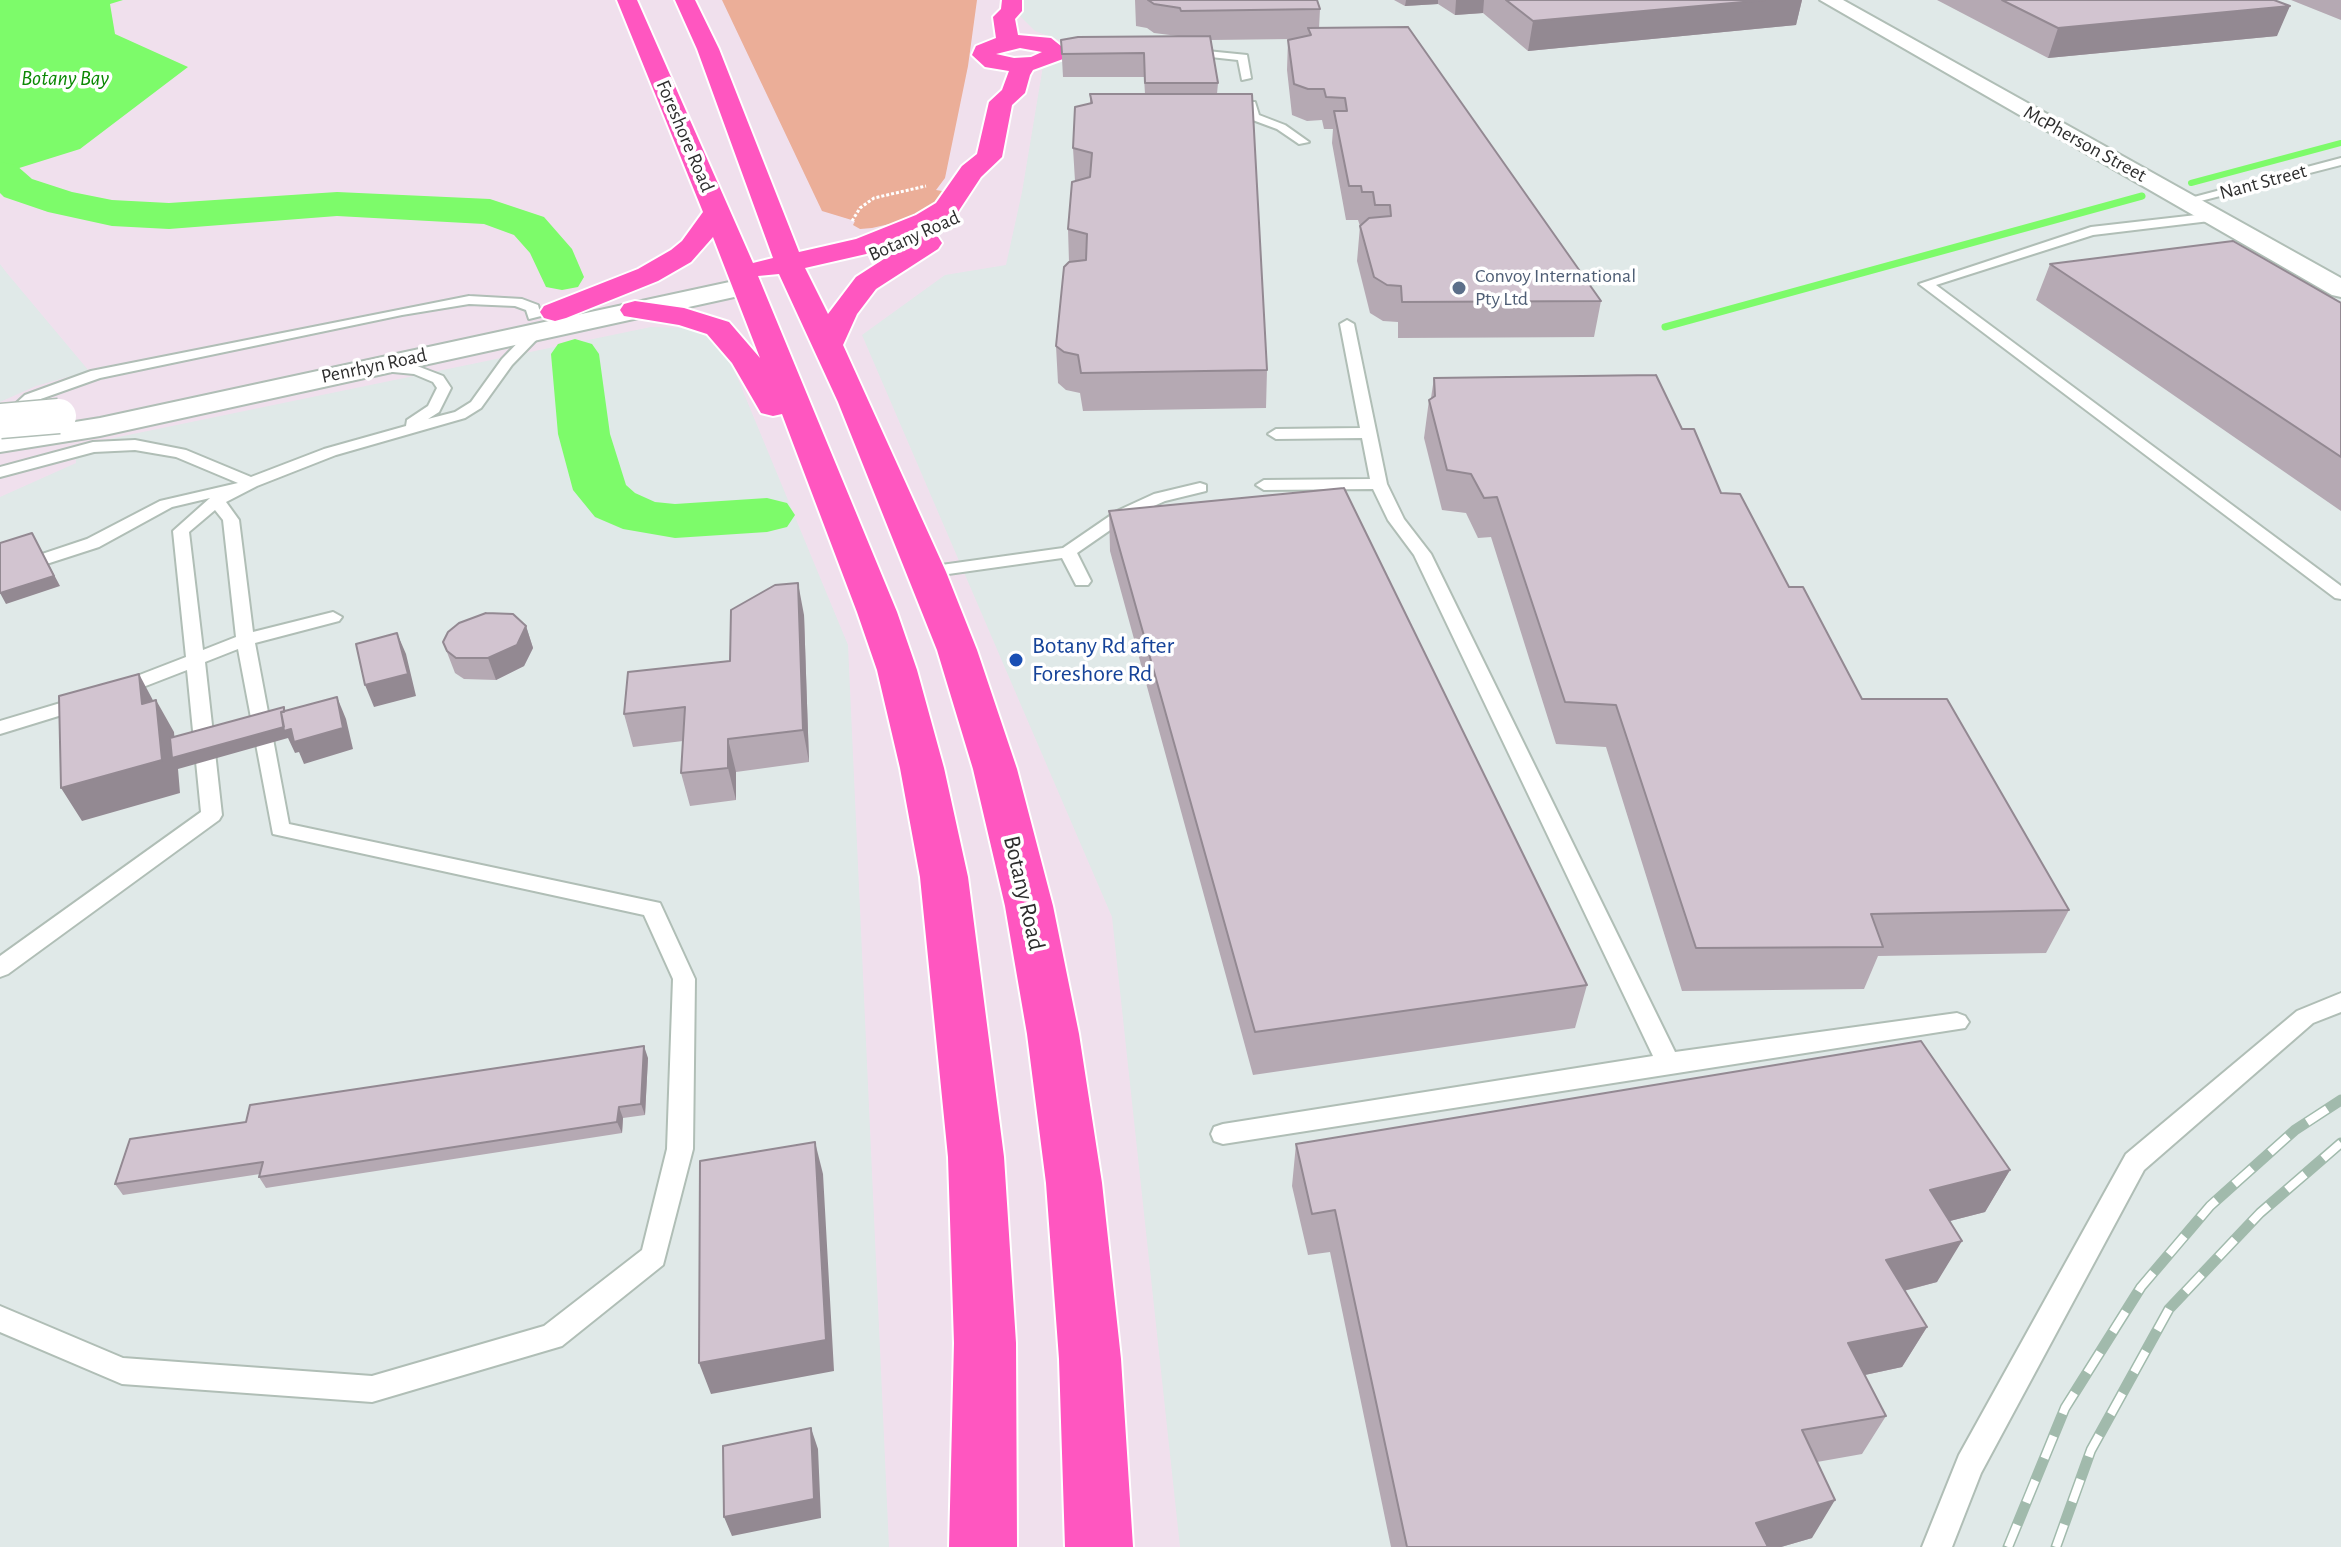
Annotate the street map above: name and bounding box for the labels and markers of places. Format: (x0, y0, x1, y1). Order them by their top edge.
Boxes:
place label: Convoy International Pty Ltd (1475, 264, 1636, 311)
marker: Convoy International Pty Ltd (1450, 279, 1468, 297)
place label: Botany Rd after Foreshore Rd (1032, 632, 1174, 688)
marker: Botany Rd after Foreshore Rd (1007, 651, 1025, 669)

